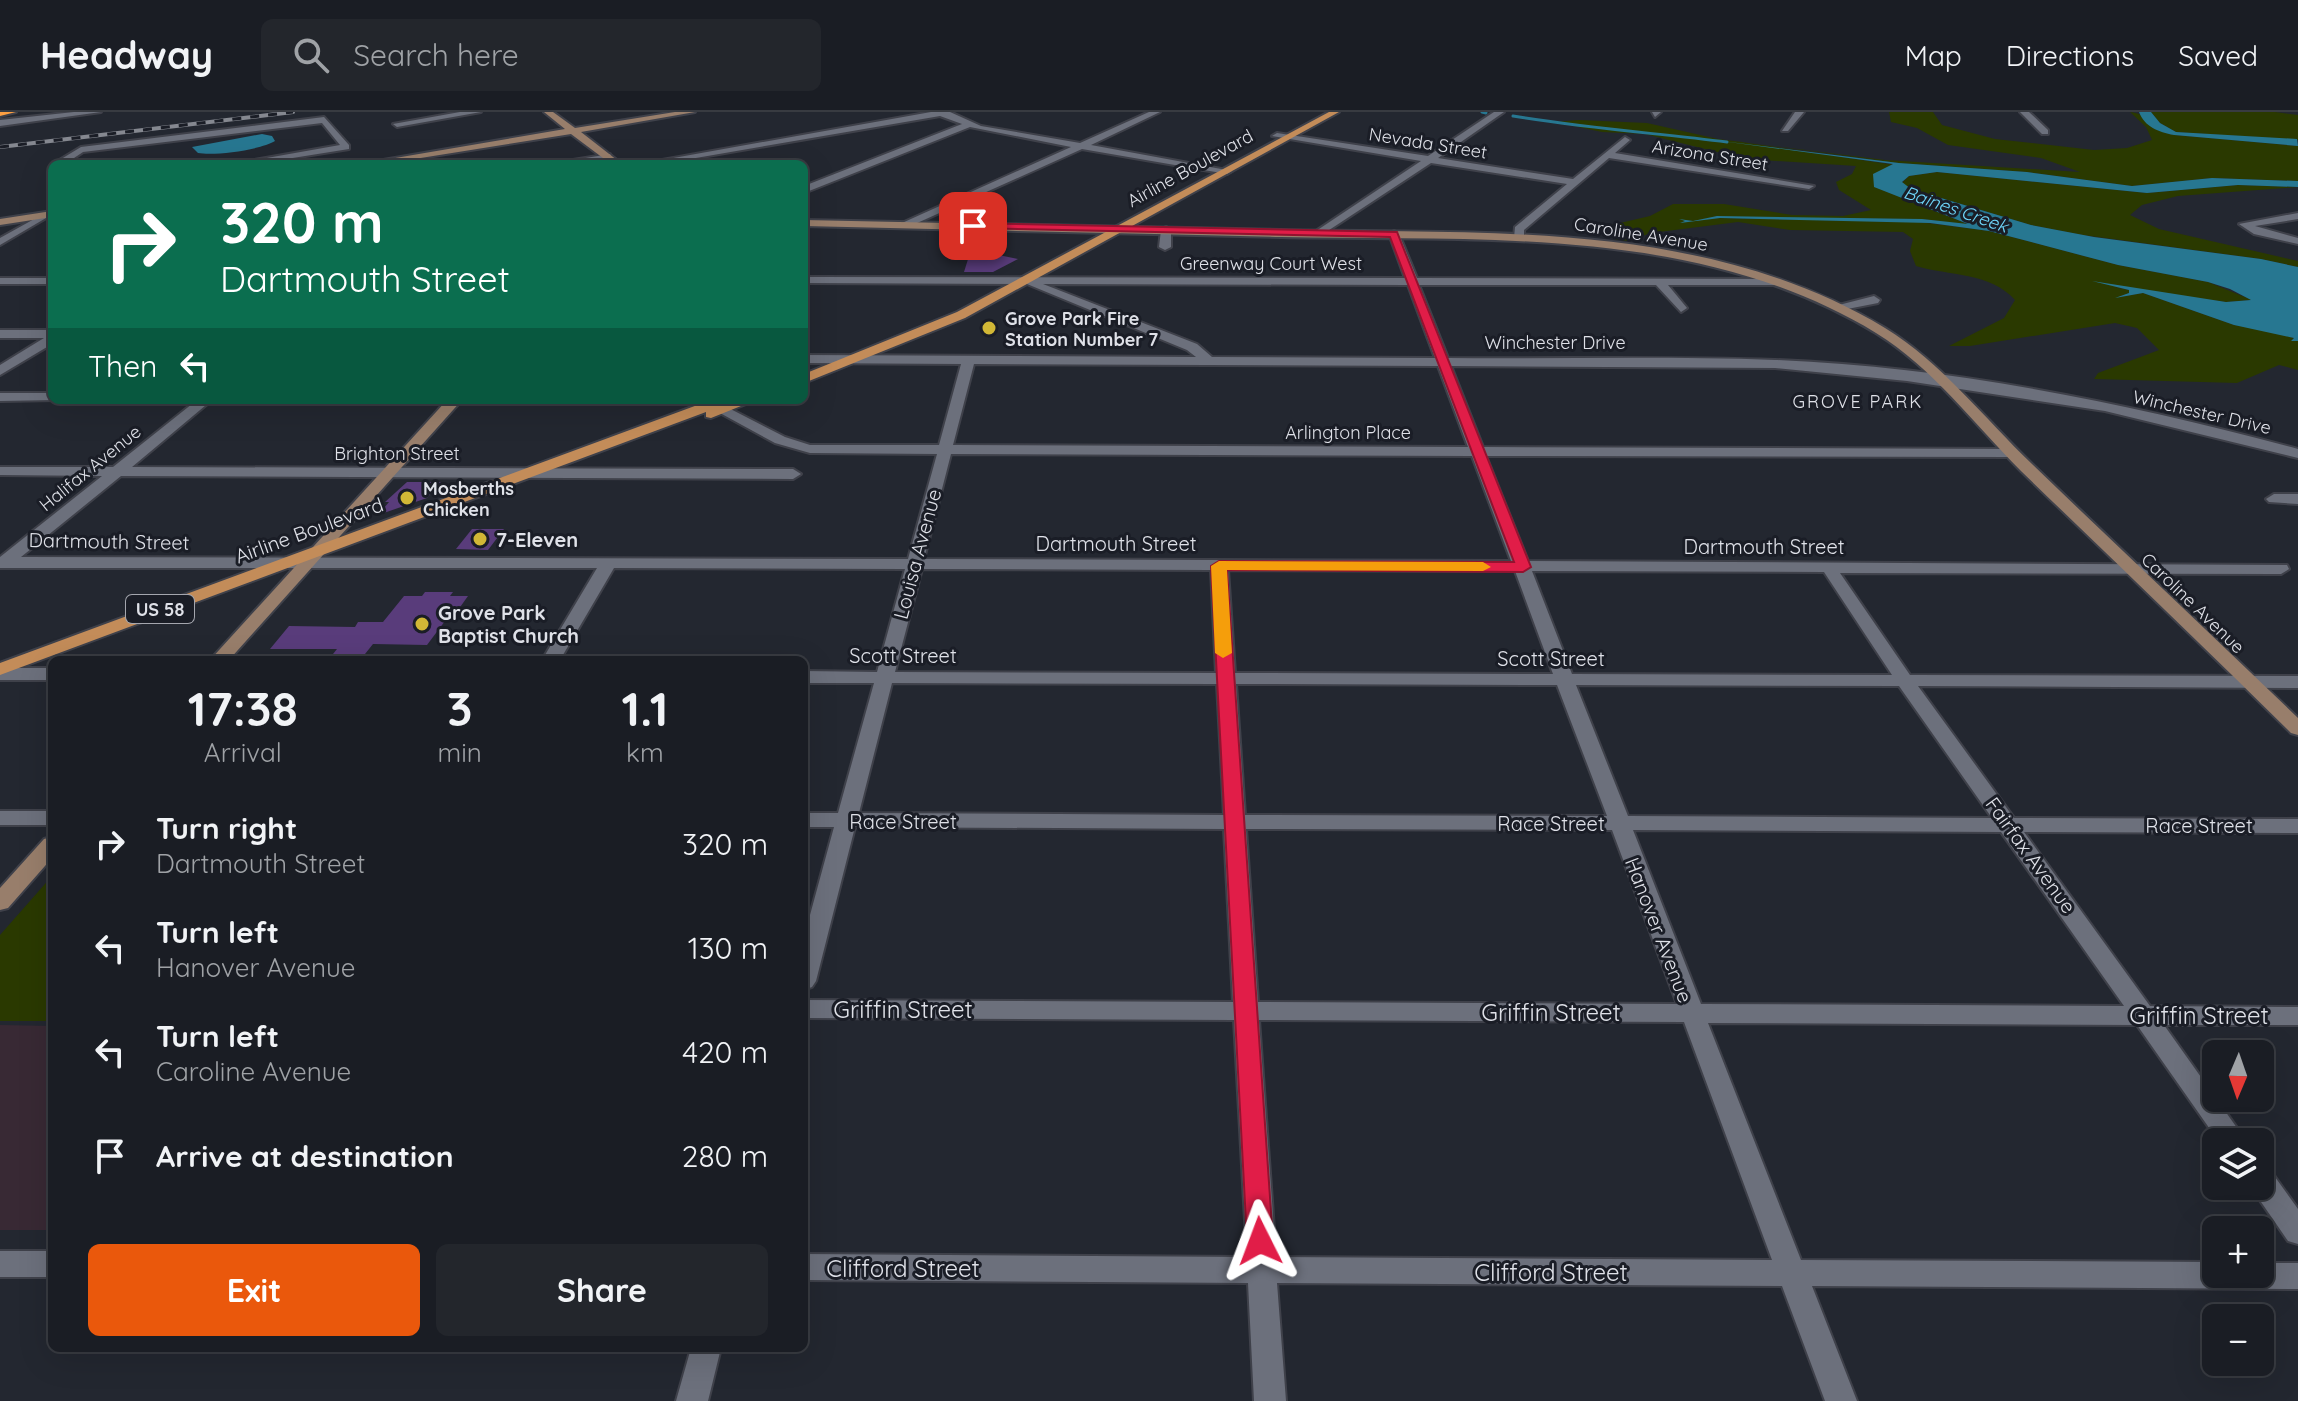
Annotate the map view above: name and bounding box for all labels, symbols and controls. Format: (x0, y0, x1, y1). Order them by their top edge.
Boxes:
search box (261, 19, 821, 91)
text: Headway (40, 31, 213, 79)
icon: search (289, 33, 333, 77)
text: Search here (353, 36, 519, 74)
text: Map (1905, 38, 1962, 73)
text: Directions (2006, 38, 2134, 73)
text: Saved (2178, 38, 2258, 73)
street label: Nevada Street (1367, 122, 1489, 164)
street label: Airline Boulevard (1123, 124, 1257, 212)
street label: Arizona Street (1650, 134, 1770, 176)
water label: Baines Creek (1901, 180, 2012, 238)
text: 320 m (220, 187, 384, 257)
icon: right (88, 192, 192, 296)
pin (939, 192, 1007, 260)
icon: arrive (951, 204, 995, 248)
street label: Caroline Avenue (1572, 212, 1710, 256)
street label: Greenway Court West (1180, 252, 1362, 275)
text: Dartmouth Street (220, 256, 510, 301)
place label: Grove Park Fire Station Number 7 (1005, 307, 1158, 351)
marker: Grove Park Fire Station Number 7 (980, 319, 998, 337)
street label: Winchester Drive (1484, 331, 1626, 354)
icon: left (173, 344, 217, 388)
text: Then (88, 347, 157, 385)
street label: Winchester Drive (2131, 385, 2273, 439)
district label: GROVE PARK (1793, 390, 1923, 413)
street label: Halifax Avenue (34, 420, 146, 516)
street label: Arlington Place (1285, 421, 1411, 444)
street label: Brighton Street (334, 442, 460, 465)
place label: Mosberths Chicken (423, 477, 514, 521)
street label: Louisa Avenue (888, 486, 946, 622)
marker: Mosberths Chicken (398, 489, 416, 507)
street label: Airline Boulevard (231, 492, 387, 568)
street label: Dartmouth Street (28, 527, 190, 555)
place label: 7-Eleven (496, 527, 578, 552)
marker: 7-Eleven (471, 530, 489, 548)
street label: Dartmouth Street (1036, 531, 1197, 556)
street label: Dartmouth Street (1684, 534, 1845, 559)
street label: Caroline Avenue (2136, 548, 2250, 658)
road number: US 58 (126, 595, 194, 623)
place label: Grove Park Baptist Church (438, 600, 579, 648)
marker: Grove Park Baptist Church (413, 615, 431, 633)
street label: Scott Street (849, 643, 957, 668)
street label: Scott Street (1497, 646, 1605, 671)
text: 17:38 (188, 678, 298, 738)
text: 3 (447, 678, 473, 738)
text: 1.1 (621, 678, 668, 738)
text: Arrival (204, 736, 282, 769)
text: min (438, 736, 482, 769)
text: km (626, 736, 664, 769)
street label: Fairfax Avenue (1980, 792, 2082, 918)
text: Turn right (156, 809, 297, 847)
street label: Race Street (849, 809, 957, 834)
street label: Race Street (1497, 811, 1605, 836)
street label: Race Street (2145, 813, 2253, 838)
icon: right (88, 822, 132, 866)
text: 320 m (682, 825, 768, 863)
text: Dartmouth Street (156, 847, 365, 880)
street label: Hanover Avenue (1620, 854, 1698, 1006)
text: Turn left (156, 913, 279, 951)
icon: left (88, 926, 132, 970)
text: 130 m (688, 929, 768, 967)
text: Hanover Avenue (156, 951, 355, 984)
street label: Griffin Street (833, 994, 973, 1024)
street label: Griffin Street (1481, 997, 1621, 1027)
street label: Griffin Street (2129, 1000, 2269, 1030)
text: Turn left (156, 1017, 279, 1055)
icon: left (88, 1030, 132, 1074)
text: 420 m (682, 1033, 768, 1071)
north arrow (2202, 1040, 2274, 1112)
map controls (2202, 1040, 2274, 1376)
text: Caroline Avenue (156, 1055, 351, 1088)
button: layers (2202, 1128, 2274, 1200)
icon: arrive (88, 1134, 132, 1178)
text: Arrive at destination (156, 1137, 454, 1175)
text: 280 m (682, 1137, 768, 1175)
position arrow (1218, 1199, 1302, 1283)
button: + (2202, 1216, 2274, 1288)
button: Exit (88, 1244, 420, 1336)
button: Share (436, 1244, 768, 1336)
street label: Clifford Street (826, 1253, 980, 1283)
street label: Clifford Street (1474, 1257, 1628, 1287)
button: − (2202, 1304, 2274, 1376)

